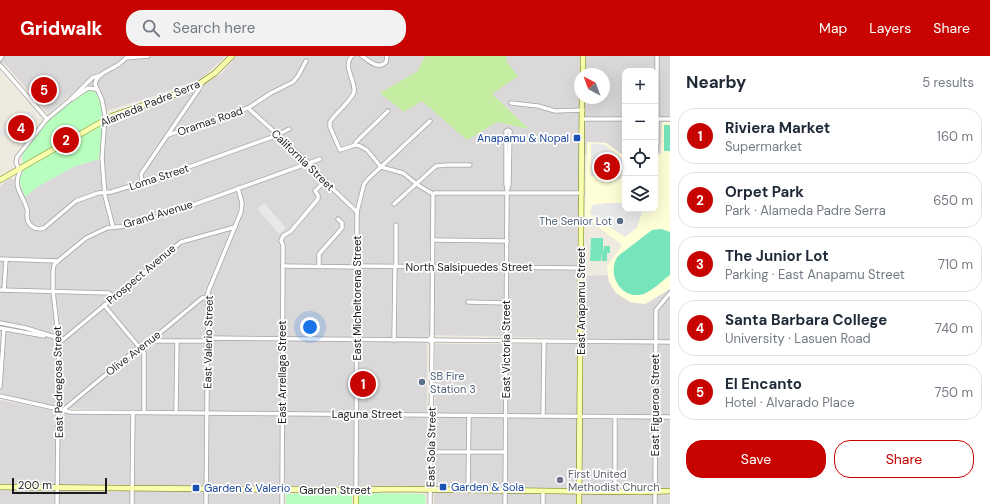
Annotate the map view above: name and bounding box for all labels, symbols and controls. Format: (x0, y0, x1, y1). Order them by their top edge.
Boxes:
search box (126, 10, 406, 46)
text: Gridwalk (20, 16, 102, 41)
icon: search (140, 17, 162, 39)
text: Search here (172, 18, 255, 38)
text: Map (819, 19, 847, 37)
text: Layers (869, 19, 911, 37)
text: Share (933, 19, 970, 37)
north arrow (574, 68, 610, 104)
map controls (622, 68, 658, 212)
button: + (622, 68, 658, 104)
text: Nearby (686, 71, 746, 93)
text: 5 results (922, 74, 974, 91)
pin: 5 (31, 75, 57, 105)
street label: Alameda Padre Serra (98, 77, 202, 129)
street label: Oramas Road (175, 103, 245, 139)
button: − (622, 104, 658, 140)
pin: 4 (8, 113, 34, 143)
text: Riviera Market (725, 118, 830, 138)
pin: 2 (53, 125, 79, 155)
street label: California Street (269, 126, 337, 194)
text: 1 (698, 128, 702, 145)
text: 160 m (937, 128, 973, 145)
place label: Anapamu & Nopal (477, 131, 569, 145)
marker: Anapamu & Nopal (572, 133, 582, 143)
text: Supermarket (725, 138, 802, 155)
button: locate (622, 140, 658, 176)
pin: 3 (594, 152, 620, 182)
street label: Loma Street (127, 161, 191, 193)
button: layers (622, 176, 658, 212)
text: Orpet Park (725, 182, 804, 202)
text: 2 (696, 192, 704, 209)
text: 650 m (933, 192, 973, 209)
street label: Grand Avenue (122, 197, 194, 231)
text: Park · Alameda Padre Serra (725, 202, 886, 219)
place label: The Senior Lot (539, 214, 612, 228)
marker: The Senior Lot (615, 216, 625, 226)
street label: East Micheltorena Street (350, 235, 364, 361)
street label: Prospect Avenue (103, 241, 179, 307)
text: The Junior Lot (725, 246, 829, 266)
street label: East Anapamu Street (574, 247, 588, 355)
text: 3 (696, 256, 704, 273)
text: 710 m (938, 256, 973, 273)
street label: North Salsipuedes Street (406, 260, 532, 274)
text: Parking · East Anapamu Street (725, 266, 905, 283)
street label: East Valerio Street (200, 295, 216, 389)
street label: East Victoria Street (499, 300, 513, 398)
text: Santa Barbara College (725, 310, 887, 330)
your location (300, 317, 320, 337)
street label: East Arrellaga Street (275, 320, 289, 424)
text: 4 (696, 320, 704, 337)
text: 740 m (935, 320, 973, 337)
street label: East Pedregosa Street (50, 326, 66, 438)
street label: Olive Avenue (103, 327, 163, 379)
text: University · Lasuen Road (725, 330, 871, 347)
street label: East Figueroa Street (648, 354, 662, 456)
pin: 1 (350, 369, 376, 399)
place label: SB Fire Station 3 (430, 369, 476, 396)
text: El Encanto (725, 374, 802, 394)
marker: SB Fire Station 3 (417, 377, 427, 387)
text: 5 (696, 384, 704, 401)
text: 750 m (935, 384, 973, 401)
text: Hotel · Alvarado Place (725, 394, 855, 411)
street label: Laguna Street (332, 407, 402, 421)
street label: East Sola Street (423, 407, 439, 487)
button: Save (686, 440, 826, 478)
button: Share (834, 440, 974, 478)
place label: First United Methodist Church (568, 467, 660, 494)
marker: First United Methodist Church (555, 475, 565, 485)
scale bar (12, 476, 107, 495)
text: 200 m (18, 478, 52, 492)
place label: Garden & Sola (451, 480, 524, 494)
place label: Garden & Valerio (204, 481, 290, 495)
marker: Garden & Sola (438, 482, 448, 492)
marker: Garden & Valerio (191, 483, 201, 493)
street label: Garden Street (299, 483, 371, 497)

